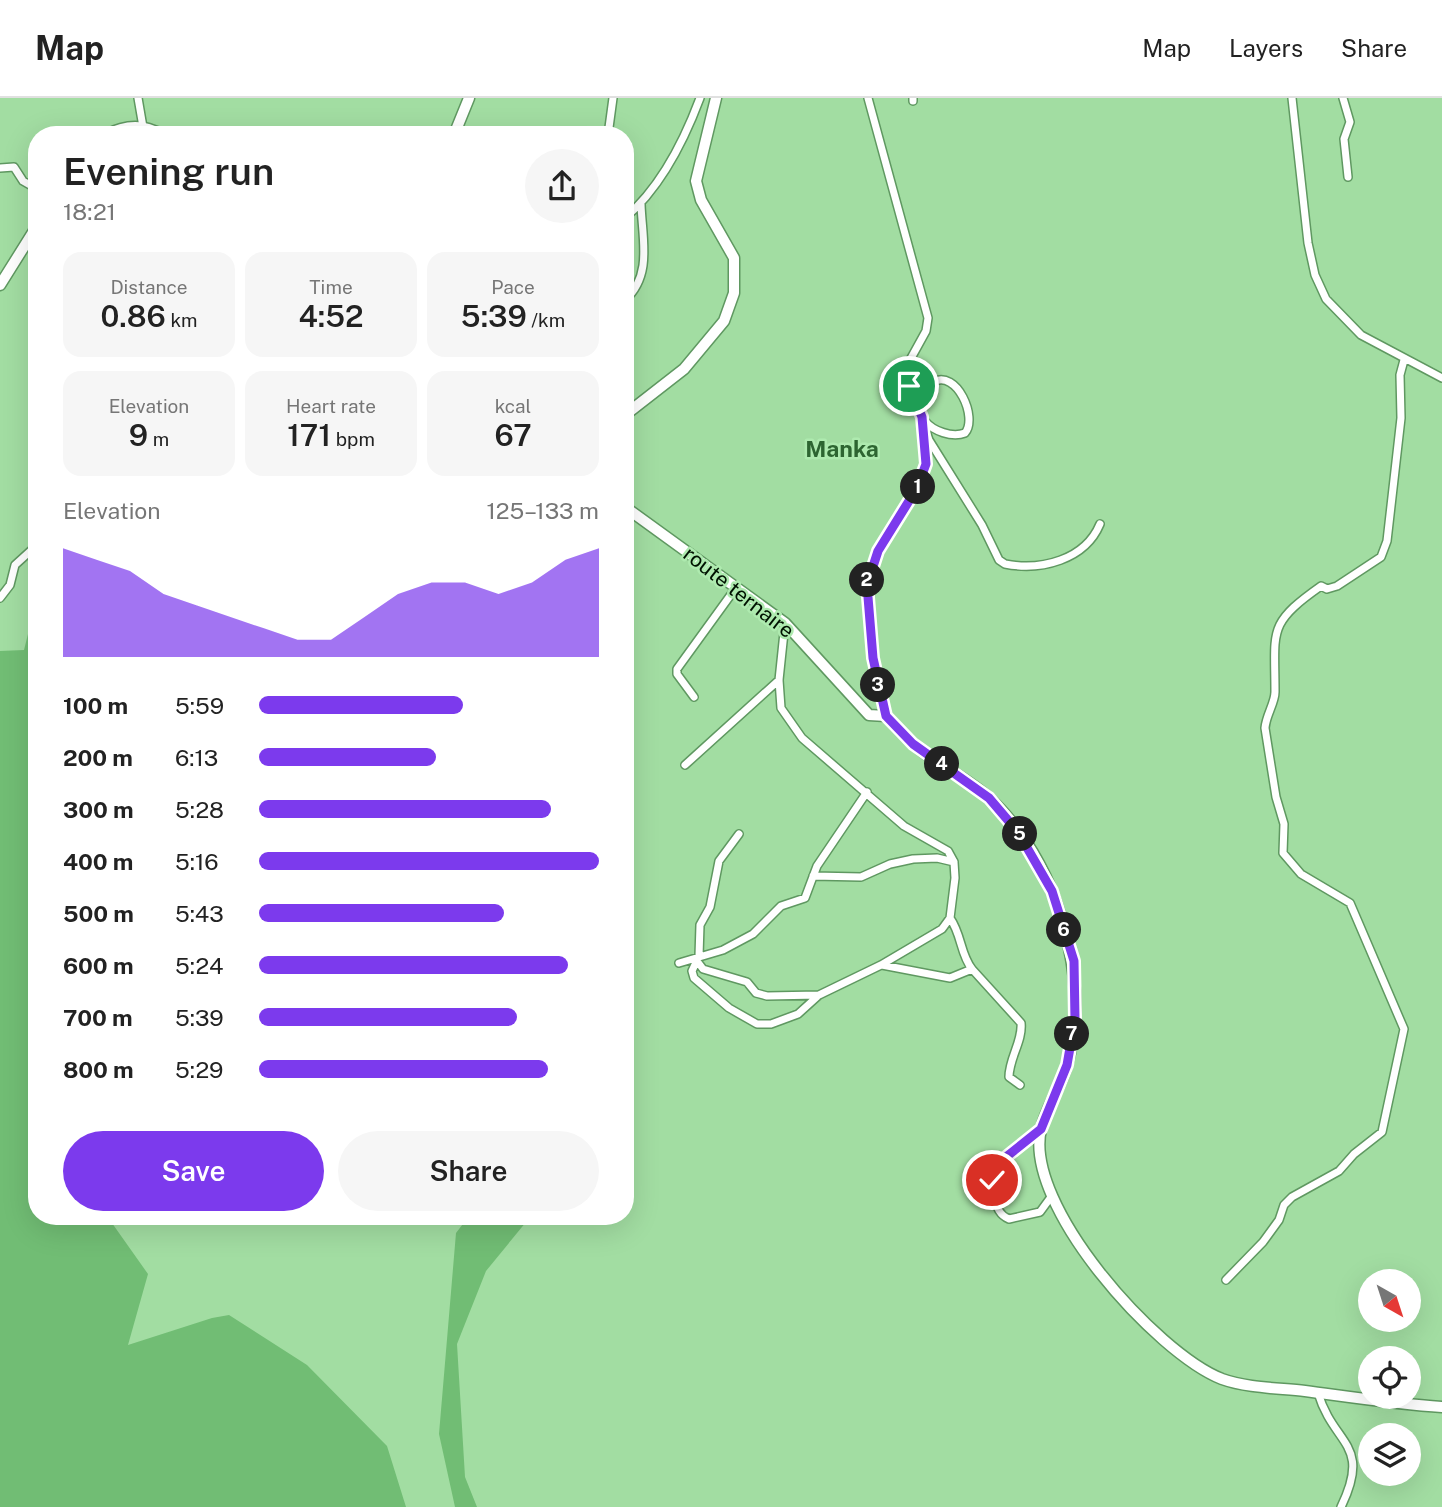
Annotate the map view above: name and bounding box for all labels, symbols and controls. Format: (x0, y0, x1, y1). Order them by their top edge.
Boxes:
text: Map (35, 29, 104, 67)
text: Map (1142, 34, 1191, 62)
text: Layers (1229, 34, 1303, 62)
text: Share (1341, 34, 1407, 62)
text: Evening run (63, 149, 274, 194)
button: share (525, 149, 599, 223)
text: 18:21 (63, 198, 116, 225)
text: Distance (110, 276, 188, 298)
text: Time (309, 276, 353, 298)
text: Pace (491, 276, 535, 298)
text: 0.86 (100, 298, 166, 334)
text: 4:52 (298, 298, 364, 334)
text: 5:39 (461, 298, 527, 334)
text: km (166, 309, 198, 331)
text: /km (527, 309, 565, 331)
pin (879, 356, 939, 416)
icon: arrive (890, 367, 928, 405)
text: Elevation (109, 395, 189, 417)
text: Heart rate (286, 395, 376, 417)
text: kcal (495, 395, 531, 417)
text: 9 (129, 417, 148, 453)
text: 171 (287, 417, 331, 453)
text: 67 (494, 417, 532, 453)
text: m (148, 428, 169, 450)
text: bpm (331, 428, 375, 450)
district label: Manka (805, 435, 879, 462)
pin: 1 (900, 470, 936, 504)
text: 1 (913, 475, 922, 497)
text: Elevation (63, 497, 161, 524)
text: 125–133 m (487, 497, 599, 524)
street label: route ternaire (679, 541, 799, 643)
pin: 2 (850, 562, 884, 598)
text: 2 (860, 568, 873, 590)
pin: 3 (860, 668, 896, 702)
text: 3 (871, 673, 884, 695)
text: 100 m (63, 692, 128, 719)
text: 5:59 (175, 692, 224, 719)
text: 200 m (63, 744, 133, 771)
text: 6:13 (175, 744, 218, 771)
pin: 4 (925, 746, 960, 782)
text: 4 (935, 752, 948, 774)
text: 300 m (63, 796, 134, 823)
text: 5:28 (175, 796, 224, 823)
pin: 5 (1002, 816, 1038, 852)
text: 5 (1013, 822, 1026, 844)
text: 400 m (63, 848, 133, 875)
text: 5:16 (175, 848, 219, 875)
text: 500 m (63, 900, 134, 927)
text: 5:43 (175, 900, 224, 927)
pin: 6 (1046, 912, 1082, 948)
text: 6 (1057, 918, 1070, 940)
text: 600 m (63, 952, 133, 979)
text: 5:24 (175, 952, 224, 979)
text: 700 m (63, 1004, 133, 1031)
text: 5:39 (175, 1004, 224, 1031)
pin: 7 (1054, 1016, 1090, 1052)
text: 7 (1066, 1022, 1077, 1044)
text: 800 m (63, 1056, 134, 1083)
text: 5:29 (175, 1056, 223, 1083)
button: Save (63, 1131, 324, 1211)
button: Share (338, 1131, 599, 1211)
pin (962, 1150, 1022, 1210)
icon: check (973, 1161, 1011, 1199)
north arrow (1358, 1269, 1421, 1332)
map controls (1358, 1269, 1421, 1486)
button: locate (1358, 1346, 1421, 1409)
button: layers (1358, 1423, 1421, 1486)

